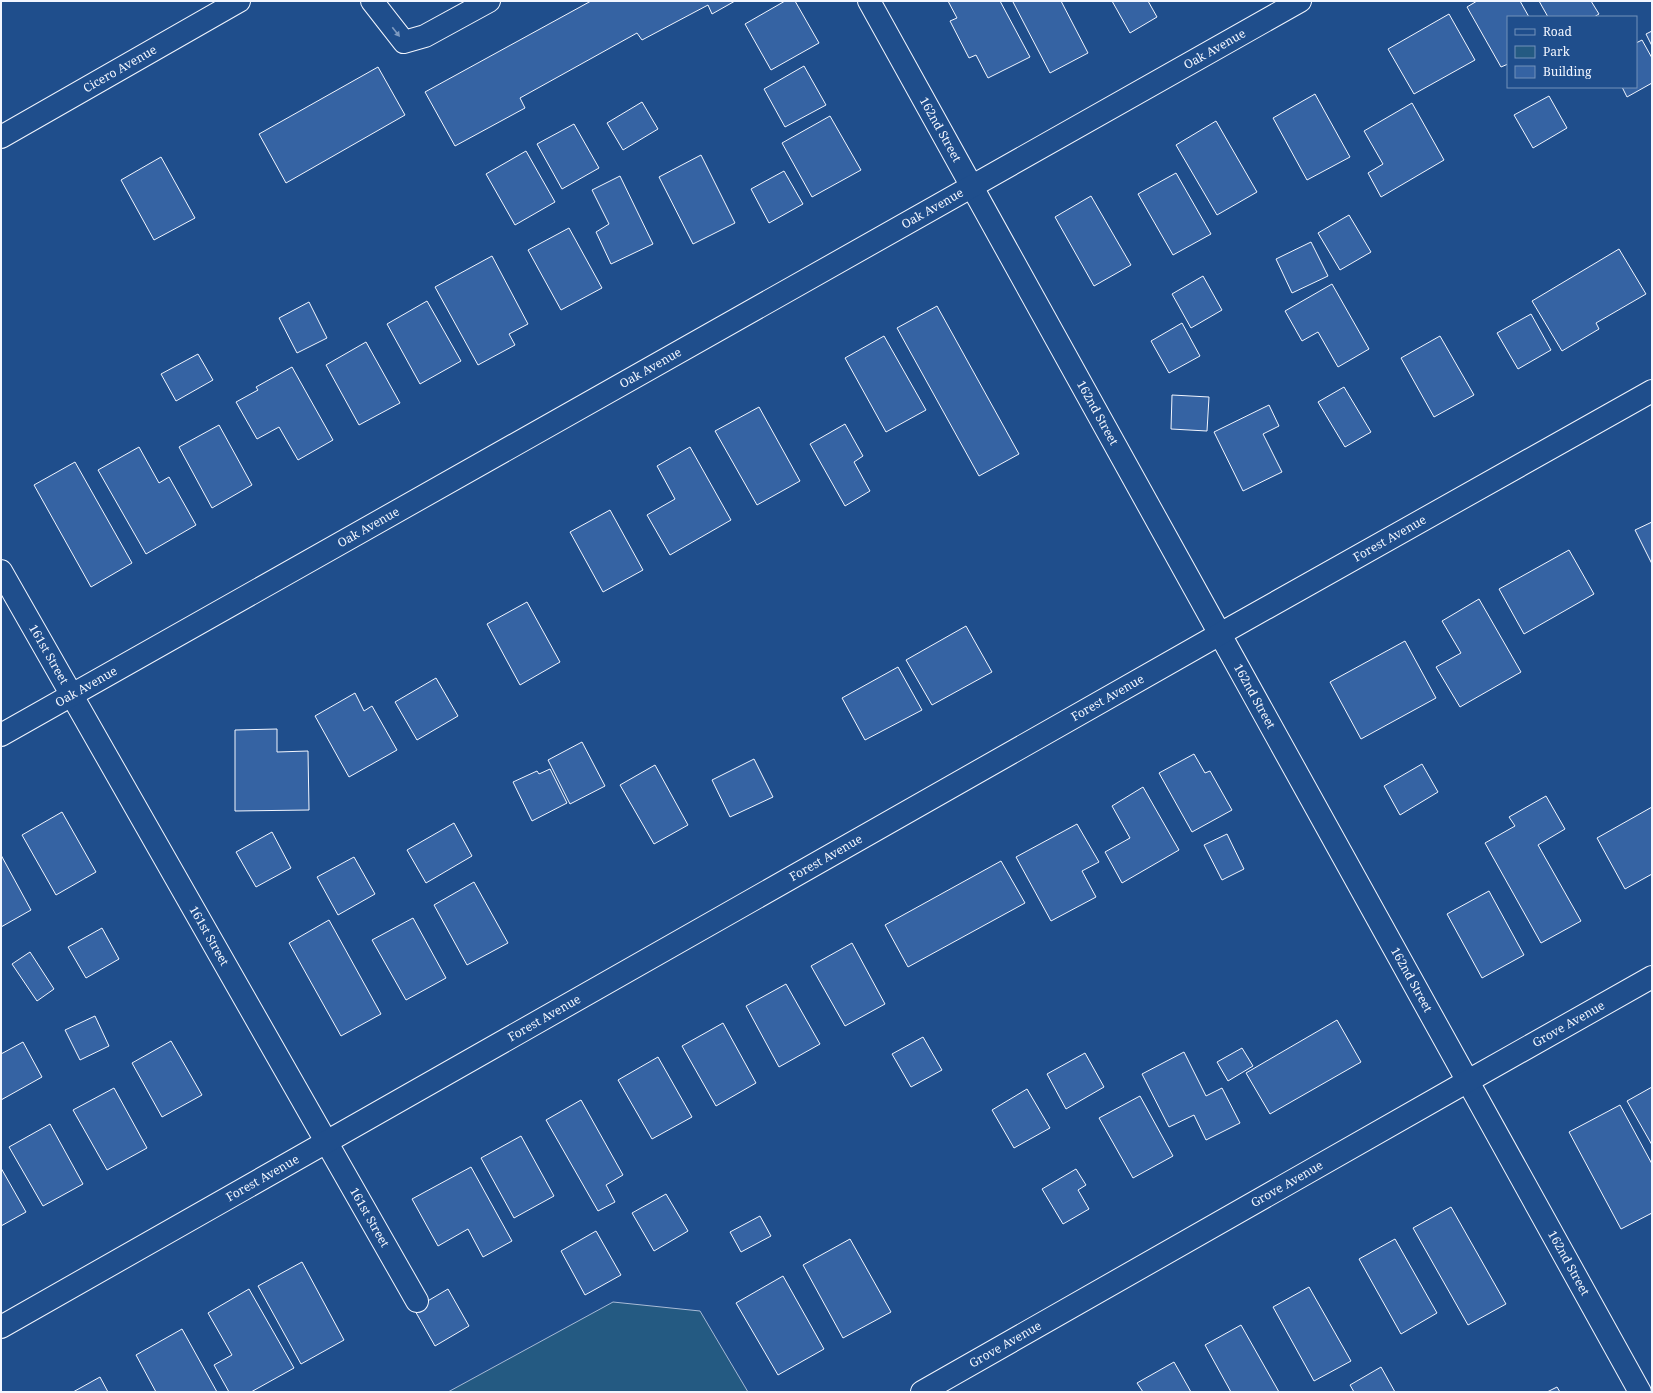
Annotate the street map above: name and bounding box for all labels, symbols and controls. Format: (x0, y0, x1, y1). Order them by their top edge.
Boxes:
legend (1507, 16, 1637, 88)
text: Road (1543, 23, 1573, 40)
street label: Oak Avenue (1180, 24, 1249, 73)
one-way arrow (391, 26, 400, 37)
street label: Cicero Avenue (80, 41, 160, 96)
text: Park (1543, 43, 1571, 60)
text: Building (1543, 63, 1592, 80)
street label: 162nd Street (916, 94, 966, 165)
street label: Oak Avenue (898, 184, 966, 232)
street label: Oak Avenue (616, 343, 684, 392)
street label: 162nd Street (1073, 377, 1123, 448)
street label: Oak Avenue (334, 503, 402, 551)
street label: Forest Avenue (1350, 511, 1429, 565)
street label: 161st Street (25, 621, 73, 687)
street label: 162nd Street (1230, 661, 1280, 732)
street label: Oak Avenue (52, 662, 120, 711)
street label: Forest Avenue (1068, 670, 1147, 725)
street label: Forest Avenue (786, 830, 865, 885)
street label: 161st Street (186, 903, 233, 969)
street label: 162nd Street (1387, 944, 1437, 1015)
street label: Forest Avenue (505, 990, 584, 1045)
street label: Grove Avenue (1529, 996, 1608, 1051)
street label: Forest Avenue (223, 1150, 302, 1205)
street label: Grove Avenue (1247, 1156, 1326, 1211)
street label: 161st Street (346, 1184, 394, 1250)
street label: 162nd Street (1544, 1227, 1594, 1298)
street label: Grove Avenue (966, 1317, 1044, 1371)

